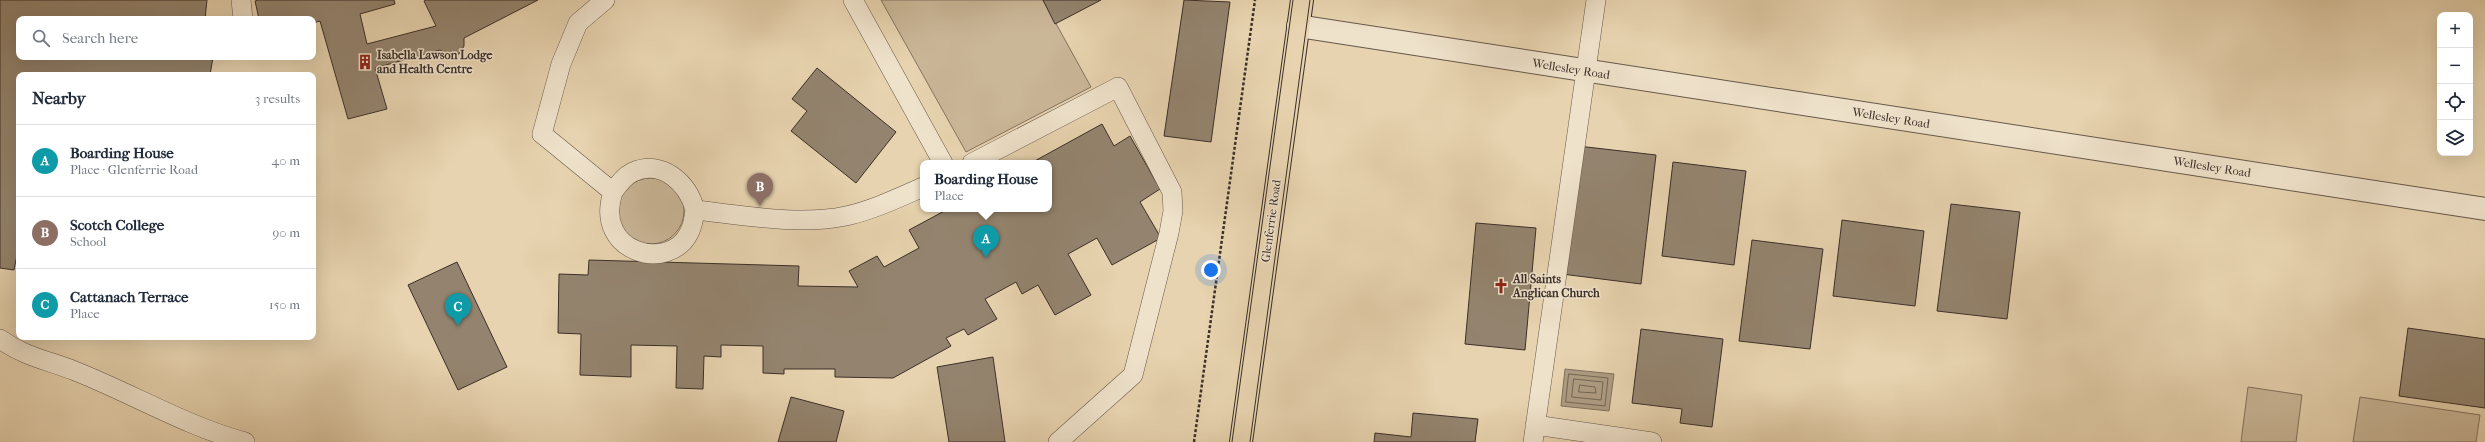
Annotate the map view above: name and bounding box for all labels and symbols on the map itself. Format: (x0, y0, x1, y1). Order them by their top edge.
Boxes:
place label: Isabella Lawson Lodge and Health Centre (377, 48, 492, 76)
building icon: Isabella Lawson Lodge and Health Centre (356, 53, 374, 71)
street label: Wellesley Road (1530, 56, 1611, 82)
street label: Wellesley Road (1850, 105, 1931, 131)
street label: Wellesley Road (2171, 154, 2252, 180)
pin: B (747, 173, 773, 206)
street label: Glenferrie Road (1258, 178, 1284, 263)
pin: A (973, 225, 999, 258)
your location (1201, 260, 1221, 280)
place label: All Saints Anglican Church (1512, 272, 1600, 301)
church icon: All Saints Anglican Church (1492, 277, 1510, 295)
pin: C (445, 293, 471, 326)

